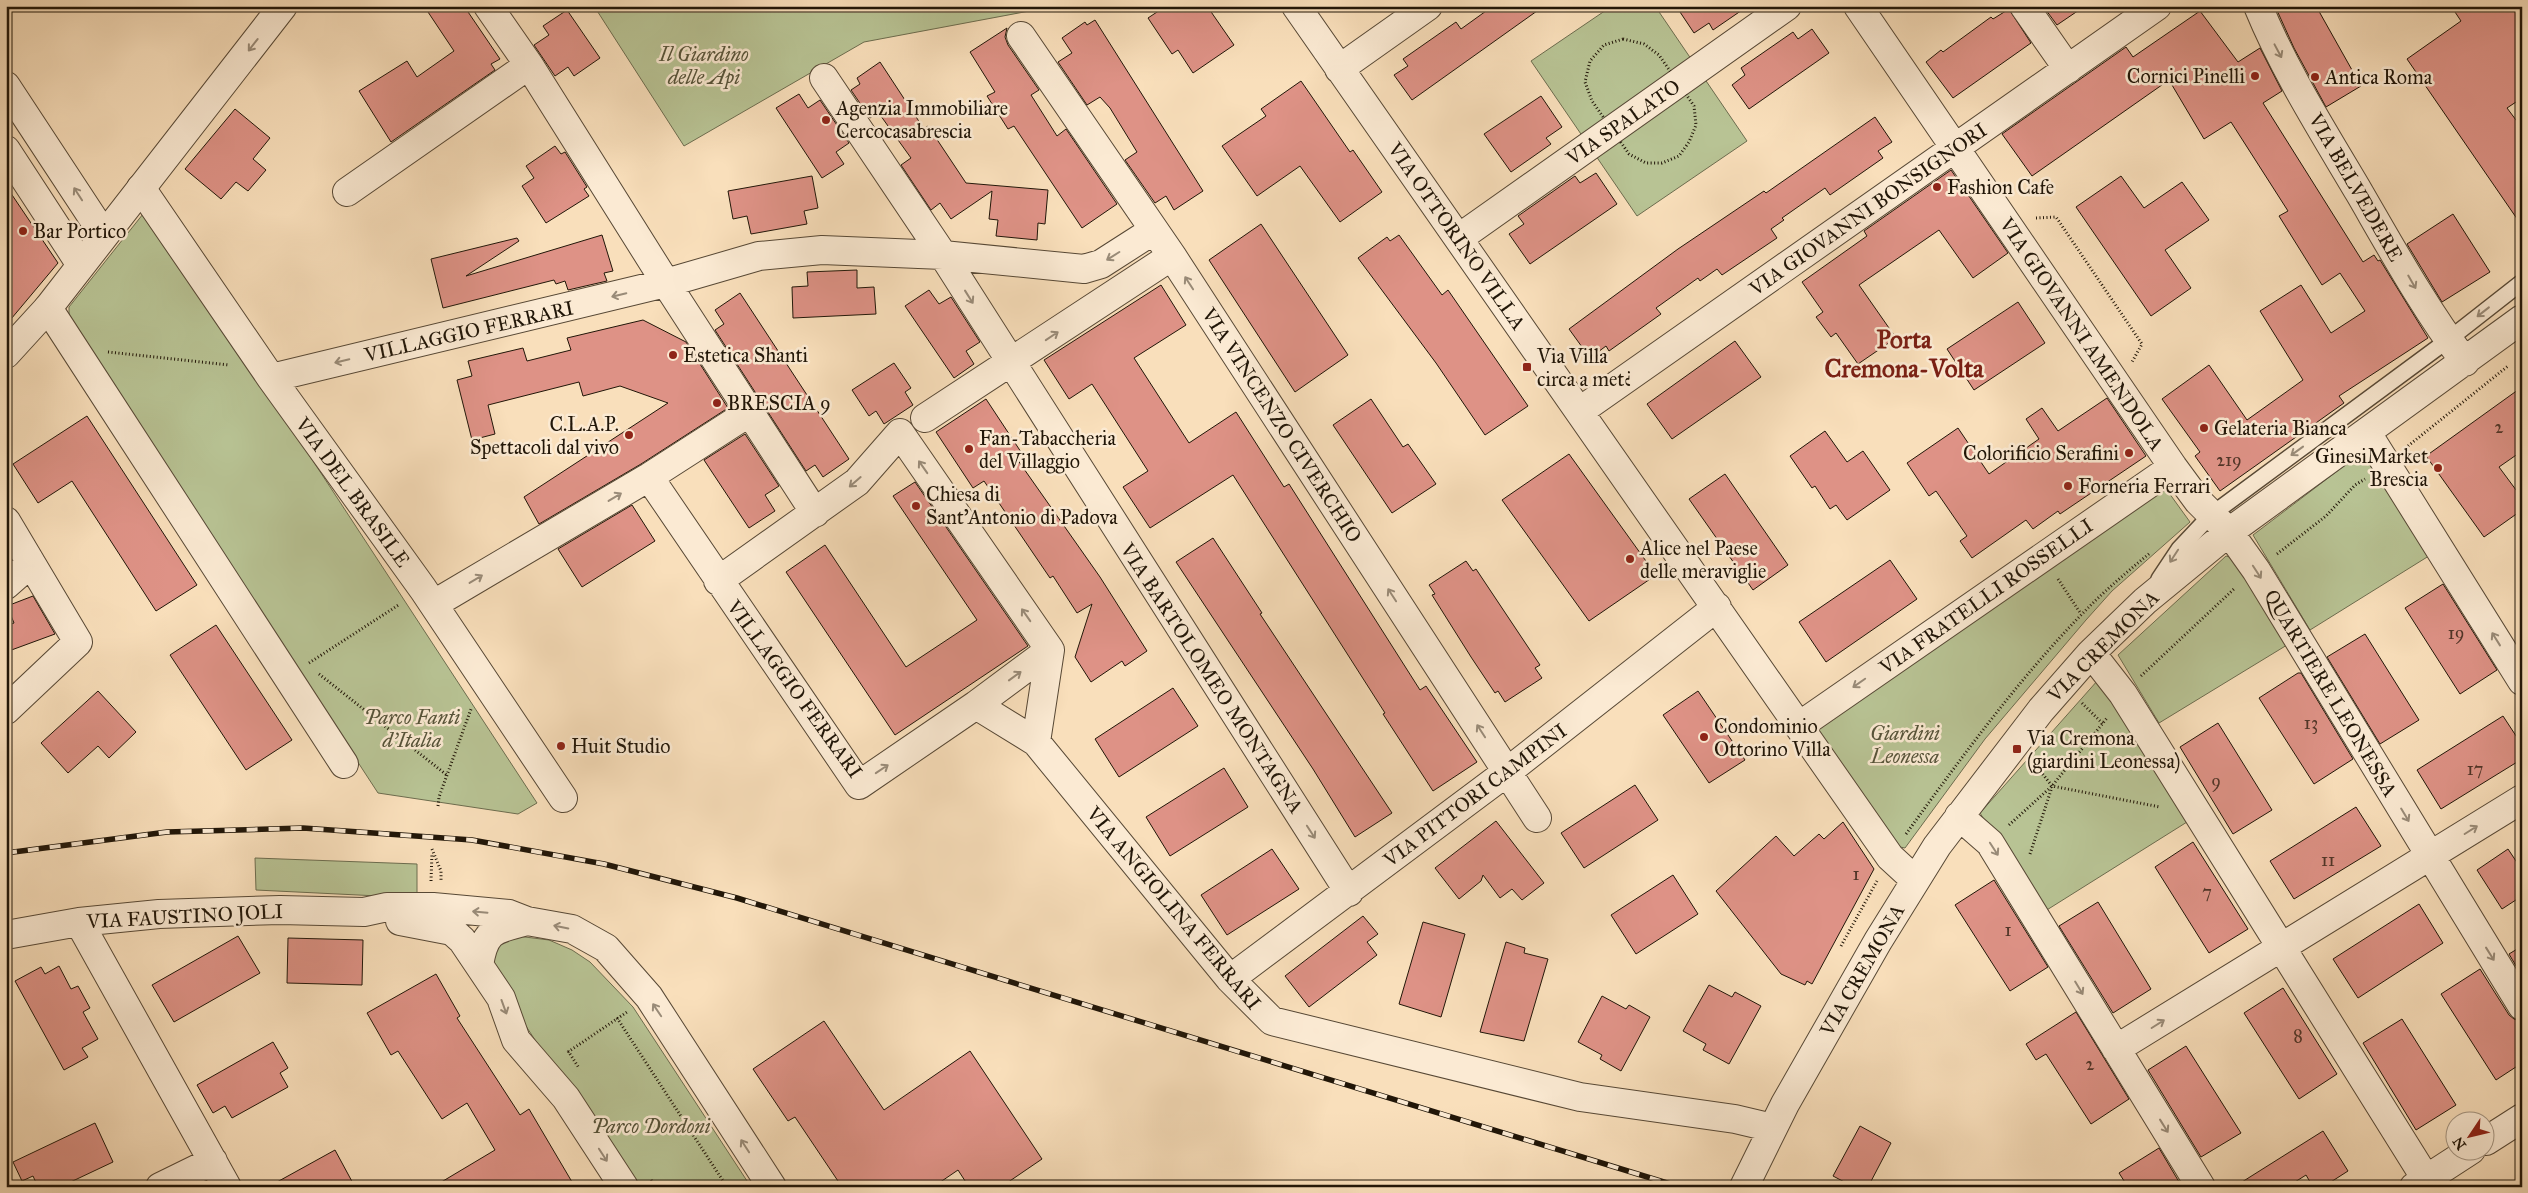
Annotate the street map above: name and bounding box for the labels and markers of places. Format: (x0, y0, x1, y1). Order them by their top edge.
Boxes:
place label: Cornici Pinelli (2127, 64, 2245, 88)
place label: Antica Roma (2324, 65, 2433, 89)
marker: Cornici Pinelli (2249, 70, 2261, 82)
marker: Antica Roma (2309, 71, 2321, 83)
place label: Agenzia Immobiliare Cercocasabrescia (835, 96, 1008, 143)
marker: Agenzia Immobiliare Cercocasabrescia (820, 114, 832, 126)
place label: Fashion Cafe (1947, 175, 2054, 199)
marker: Fashion Cafe (1931, 181, 1943, 193)
place label: Bar Portico (33, 219, 126, 243)
marker: Bar Portico (17, 225, 29, 237)
place label: Estetica Shanti (683, 343, 809, 367)
place label: Via Villa circa a met¿ (1536, 344, 1631, 391)
marker: Estetica Shanti (667, 349, 679, 361)
marker: Via Villa circa a met¿ (1521, 361, 1533, 373)
place label: BRESCIA 9 (727, 391, 831, 415)
marker: BRESCIA 9 (711, 397, 723, 409)
place label: C.L.A.P. Spettacoli dal vivo (470, 412, 619, 459)
place label: Gelateria Bianca (2214, 416, 2347, 440)
marker: Gelateria Bianca (2198, 422, 2210, 434)
place label: Fan-Tabaccheria del Villaggio (979, 426, 1116, 474)
marker: C.L.A.P. Spettacoli dal vivo (623, 429, 635, 441)
place label: Colorificio Serafini (1963, 441, 2119, 465)
marker: Fan-Tabaccheria del Villaggio (963, 443, 975, 455)
place label: GinesiMarket Brescia (2315, 444, 2429, 491)
marker: Colorificio Serafini (2123, 447, 2135, 459)
marker: GinesiMarket Brescia (2432, 462, 2444, 474)
place label: Forneria Ferrari (2078, 474, 2211, 498)
marker: Forneria Ferrari (2062, 480, 2074, 492)
place label: Chiesa di Sant'Antonio di Padova (926, 482, 1118, 529)
marker: Chiesa di Sant'Antonio di Padova (910, 500, 922, 512)
place label: Alice nel Paese delle meraviglie (1639, 536, 1766, 584)
marker: Alice nel Paese delle meraviglie (1624, 553, 1636, 565)
place label: Condominio Ottorino Villa (1714, 714, 1831, 761)
place label: Via Cremona (giardini Leonessa) (2026, 726, 2181, 774)
marker: Condominio Ottorino Villa (1698, 731, 1710, 743)
place label: Huit Studio (571, 734, 670, 758)
marker: Huit Studio (555, 740, 567, 752)
marker: Via Cremona (giardini Leonessa) (2011, 743, 2023, 755)

